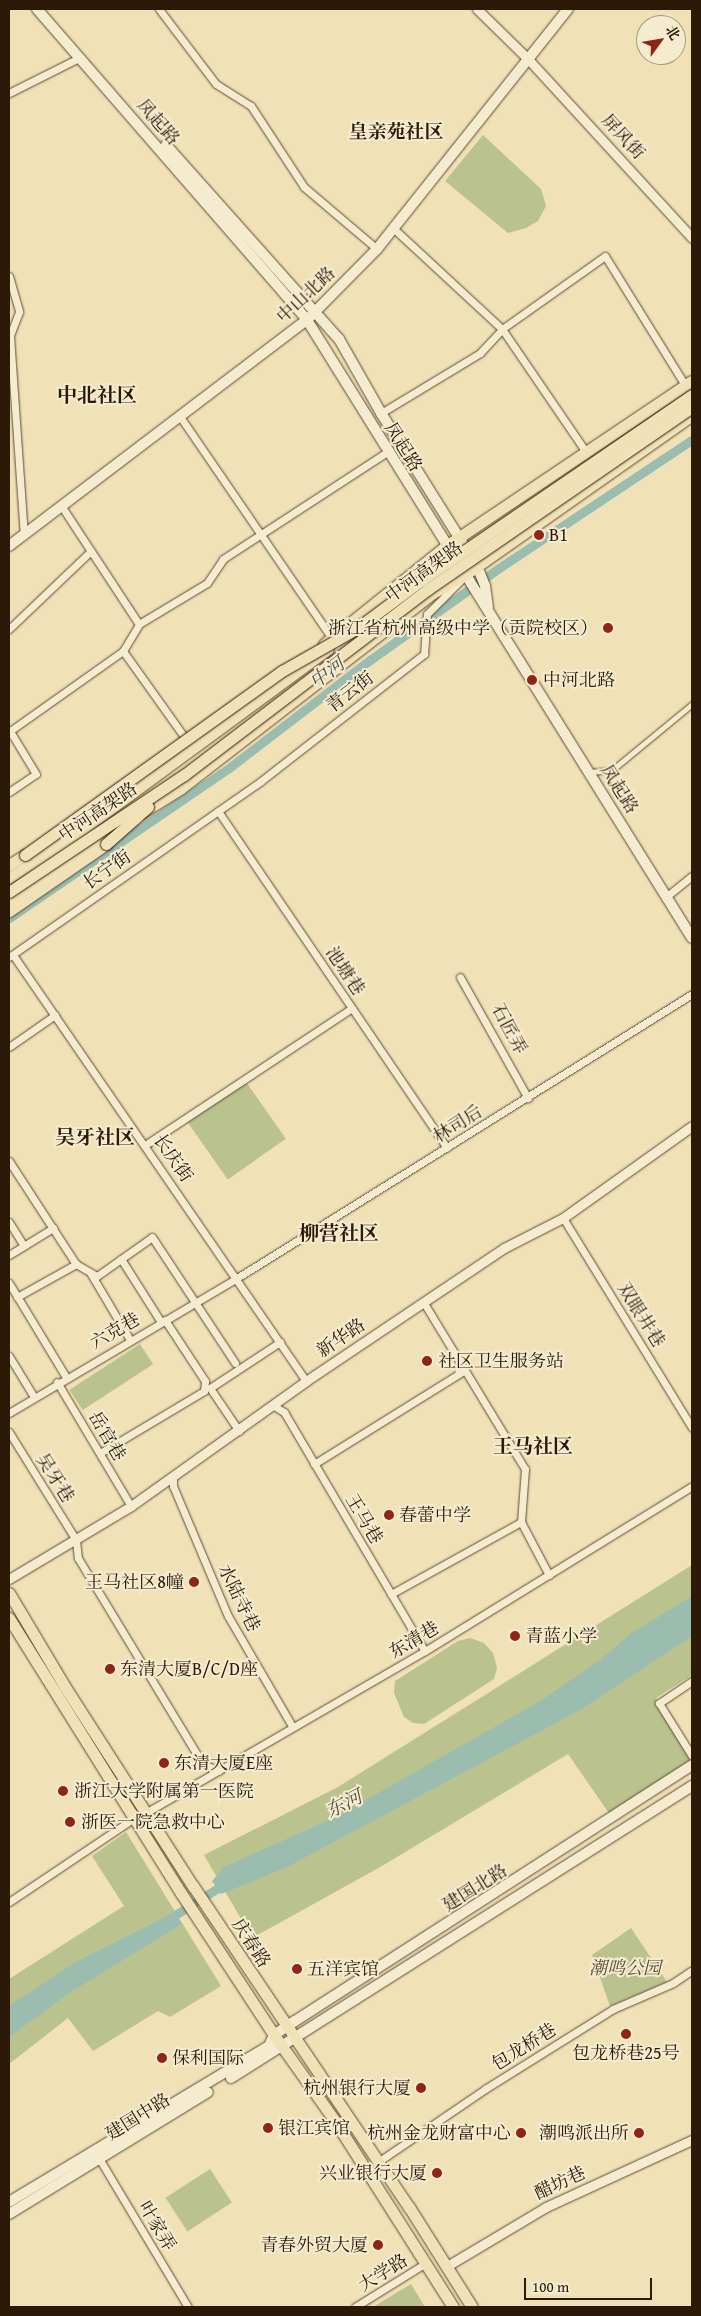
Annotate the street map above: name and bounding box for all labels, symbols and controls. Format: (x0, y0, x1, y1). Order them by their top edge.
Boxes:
north arrow (636, 15, 686, 65)
text: 北 (661, 21, 685, 44)
street label: 凤起路 (132, 95, 184, 149)
street label: 屏风街 (597, 110, 649, 164)
district label: 皇亲苑社区 (349, 121, 443, 143)
street label: 中山北路 (272, 263, 340, 327)
district label: 中北社区 (57, 382, 137, 406)
street label: 凤起路 (380, 418, 426, 476)
place label: B1 (549, 524, 568, 546)
marker: B1 (533, 529, 545, 541)
street label: 中河高架路 (381, 537, 467, 607)
place label: 浙江省杭州高级中学（贡院校区） (328, 617, 598, 639)
marker: 浙江省杭州高级中学（贡院校区） (602, 622, 614, 634)
water label: 中河 (305, 652, 349, 694)
street label: 青云街 (322, 667, 378, 717)
place label: 中河北路 (543, 669, 615, 691)
marker: 中河北路 (525, 673, 539, 687)
street label: 凤起路 (596, 760, 642, 818)
street label: 中河高架路 (55, 778, 141, 846)
street label: 长宁街 (79, 846, 135, 894)
street label: 池塘巷 (321, 943, 369, 999)
street label: 石匠弄 (487, 1000, 531, 1058)
street label: 林司后 (429, 1101, 487, 1147)
district label: 吴牙社区 (55, 1124, 135, 1148)
street label: 长庆街 (149, 1130, 197, 1186)
district label: 柳营社区 (299, 1220, 379, 1244)
street label: 双眼井巷 (613, 1279, 669, 1351)
street label: 六克巷 (86, 1308, 144, 1354)
street label: 新华路 (313, 1314, 369, 1362)
place label: 社区卫生服务站 (438, 1350, 564, 1372)
marker: 社区卫生服务站 (420, 1354, 434, 1368)
street label: 岳官巷 (84, 1407, 130, 1465)
district label: 王马社区 (493, 1433, 573, 1457)
street label: 吴牙巷 (32, 1449, 78, 1507)
street label: 王马巷 (341, 1490, 387, 1548)
place label: 春蕾中学 (399, 1504, 471, 1526)
marker: 春蕾中学 (383, 1509, 395, 1521)
street label: 水陆寺巷 (214, 1561, 264, 1635)
place label: 王马社区8幢 (85, 1571, 184, 1593)
marker: 王马社区8幢 (188, 1576, 200, 1588)
street label: 东清巷 (385, 1617, 443, 1663)
place label: 青蓝小学 (525, 1625, 597, 1647)
marker: 青蓝小学 (509, 1630, 521, 1642)
place label: 东清大厦B/C/D座 (120, 1658, 258, 1680)
marker: 东清大厦B/C/D座 (104, 1663, 116, 1675)
place label: 东清大厦E座 (174, 1752, 273, 1774)
marker: 东清大厦E座 (158, 1757, 170, 1769)
place label: 浙江大学附属第一医院 (74, 1780, 254, 1802)
marker: 浙江大学附属第一医院 (56, 1784, 70, 1798)
water label: 东河 (322, 1785, 366, 1823)
place label: 浙医一院急救中心 (81, 1811, 225, 1833)
marker: 浙医一院急救中心 (63, 1815, 77, 1829)
street label: 建国北路 (439, 1860, 511, 1916)
street label: 庆春路 (227, 1914, 275, 1972)
park label: 潮鸣公园 (589, 1957, 661, 1979)
place label: 五洋宾馆 (307, 1958, 379, 1980)
marker: 五洋宾馆 (291, 1963, 303, 1975)
street label: 包龙桥巷 (488, 2019, 560, 2075)
marker: 包龙桥巷25号 (620, 2028, 632, 2040)
place label: 包龙桥巷25号 (572, 2042, 680, 2064)
place label: 保利国际 (172, 2047, 244, 2069)
marker: 保利国际 (156, 2052, 168, 2064)
place label: 杭州银行大厦 (303, 2077, 411, 2099)
marker: 杭州银行大厦 (415, 2082, 427, 2094)
street label: 建国中路 (102, 2089, 174, 2145)
place label: 银江宾馆 (278, 2117, 350, 2139)
marker: 银江宾馆 (262, 2122, 274, 2134)
place label: 杭州金龙财富中心 (367, 2122, 511, 2144)
place label: 潮鸣派出所 (539, 2122, 629, 2144)
marker: 杭州金龙财富中心 (515, 2127, 527, 2139)
marker: 潮鸣派出所 (633, 2127, 645, 2139)
place label: 兴业银行大厦 (319, 2162, 427, 2184)
street label: 醋坊巷 (531, 2162, 589, 2204)
marker: 兴业银行大厦 (431, 2167, 443, 2179)
street label: 叶家弄 (134, 2197, 180, 2255)
place label: 青春外贸大厦 (260, 2234, 368, 2256)
marker: 青春外贸大厦 (372, 2239, 384, 2251)
street label: 大学路 (354, 2250, 412, 2296)
scale bar (526, 2268, 654, 2300)
text: 100 m (532, 2276, 569, 2297)

